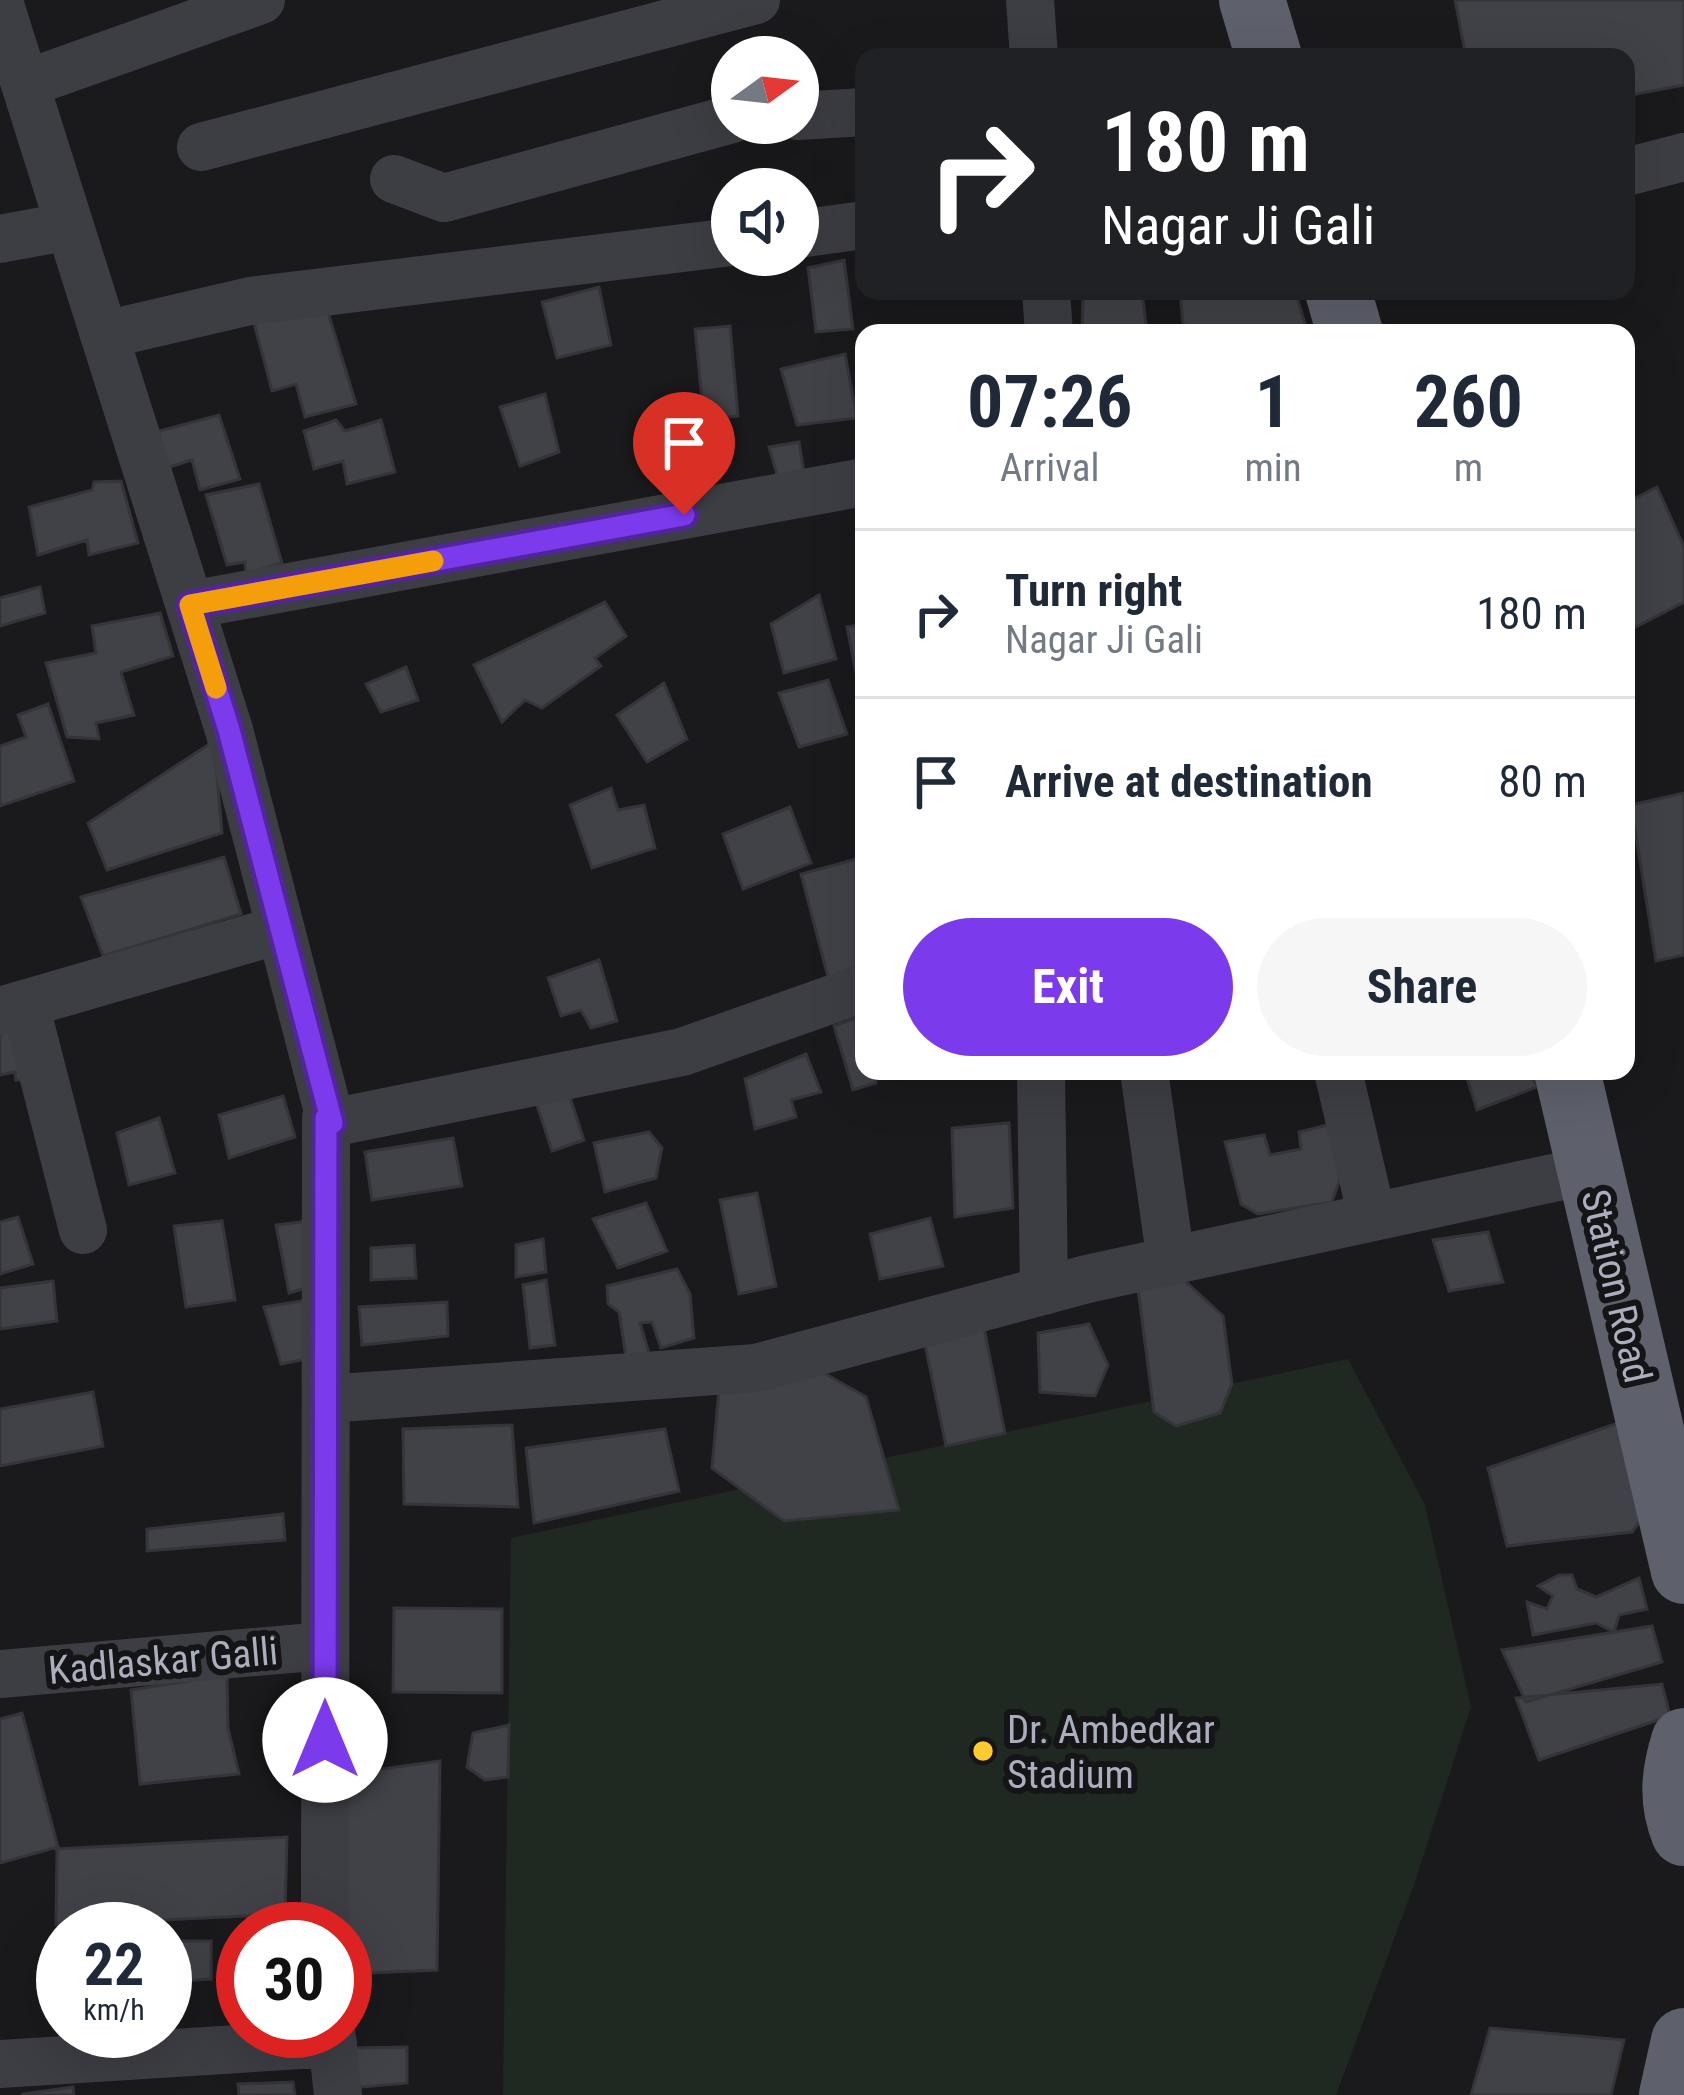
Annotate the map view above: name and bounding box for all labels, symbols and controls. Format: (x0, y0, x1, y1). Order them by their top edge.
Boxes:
north arrow (711, 36, 819, 144)
map controls (711, 36, 819, 276)
text: 180 m (1101, 93, 1310, 192)
icon: right (903, 96, 1059, 252)
button: sound (711, 168, 819, 276)
text: Nagar Ji Gali (1101, 194, 1375, 257)
text: 07:26 (967, 360, 1132, 445)
text: 1 (1255, 360, 1291, 445)
text: 260 (1414, 360, 1523, 445)
pin (633, 392, 735, 515)
icon: arrive (651, 410, 717, 476)
text: Arrival (1000, 445, 1099, 491)
text: min (1244, 445, 1302, 491)
text: m (1454, 445, 1483, 491)
text: Turn right (1005, 564, 1182, 617)
icon: right (903, 581, 969, 647)
text: 180 m (1476, 587, 1587, 640)
text: Nagar Ji Gali (1005, 617, 1203, 663)
icon: arrive (903, 749, 969, 815)
text: Arrive at destination (1005, 755, 1373, 808)
text: 80 m (1498, 755, 1587, 808)
button: Exit (903, 918, 1233, 1056)
button: Share (1257, 918, 1587, 1056)
street label: Station Road (1571, 1185, 1661, 1387)
street label: Kadlaskar Galli (46, 1628, 280, 1694)
position arrow (262, 1677, 388, 1803)
place label: Dr. Ambedkar Stadium (1007, 1707, 1215, 1798)
marker: Dr. Ambedkar Stadium (970, 1738, 996, 1764)
speed limit sign: 30 (216, 1902, 372, 2058)
text: 22 (84, 1929, 144, 2000)
text: km/h (83, 1992, 145, 2027)

